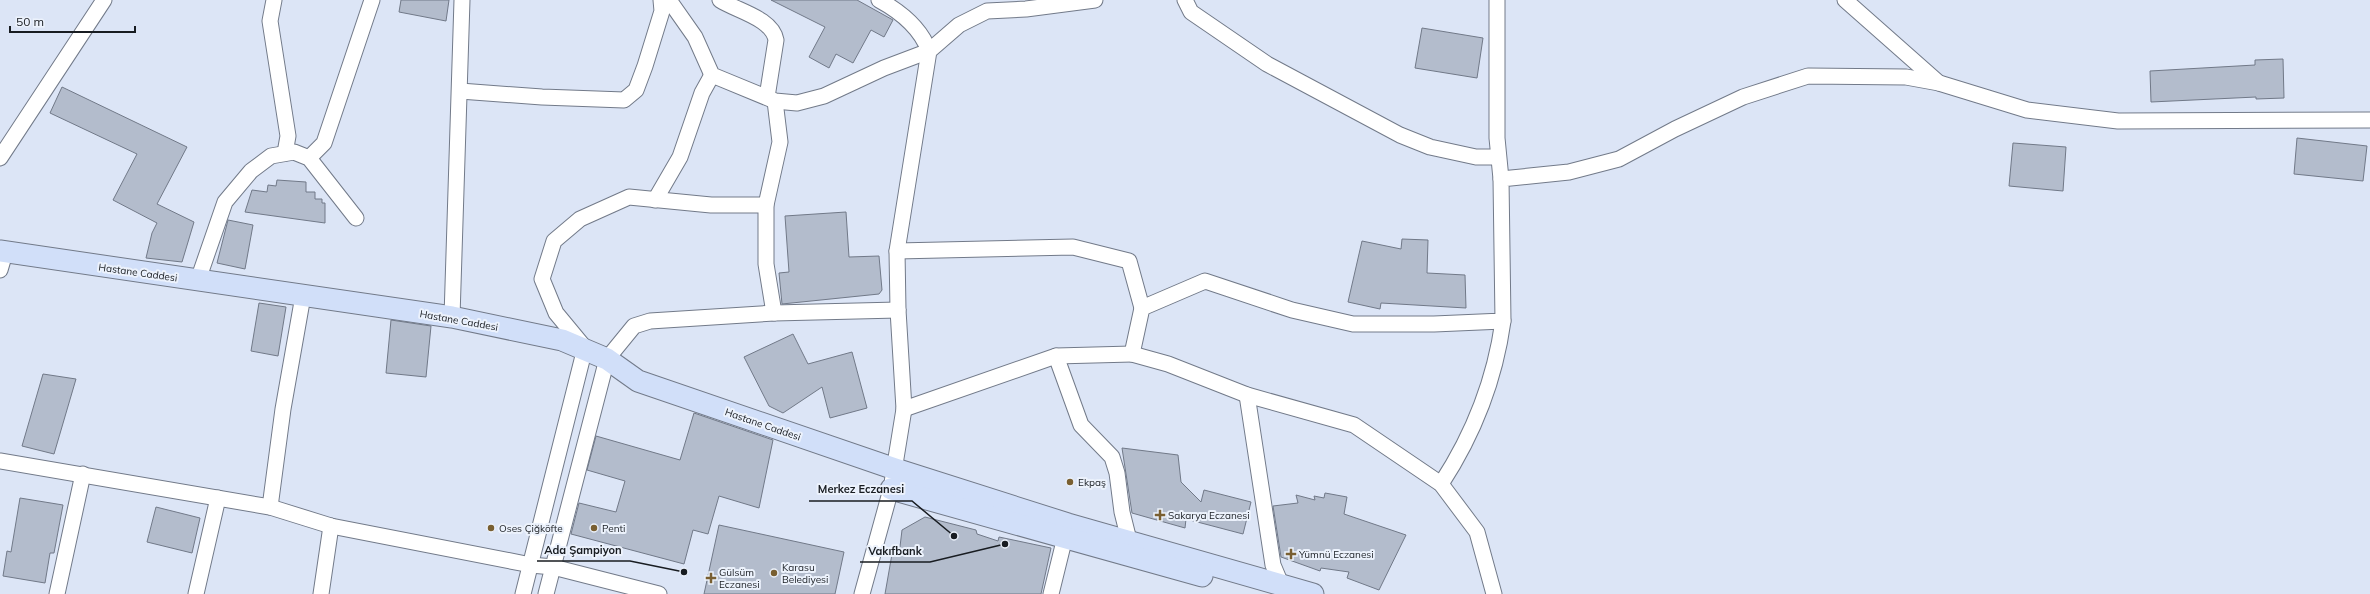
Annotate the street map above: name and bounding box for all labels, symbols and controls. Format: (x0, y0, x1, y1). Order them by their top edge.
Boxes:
scale bar (10, 8, 135, 34)
text: 50 m (16, 14, 44, 29)
street label: Hastane Caddesi (98, 261, 178, 284)
street label: Hastane Caddesi (419, 307, 499, 334)
street label: Hastane Caddesi (723, 405, 803, 444)
place label: Ekpaş (1078, 476, 1106, 489)
marker: Ekpaş (1065, 477, 1075, 487)
callout: Merkez Eczanesi (809, 478, 912, 501)
text: Merkez Eczanesi (818, 482, 904, 496)
place label: Sakarya Eczanesi (1168, 509, 1250, 522)
marker: Sakarya Eczanesi (1155, 510, 1165, 520)
place label: Oses Çiğköfte (499, 522, 563, 535)
place label: Penti (602, 522, 625, 535)
marker: Oses Çiğköfte (486, 523, 496, 533)
marker: Penti (589, 523, 599, 533)
callout: Ada Şampiyon (537, 538, 630, 561)
callout: Vakıfbank (860, 539, 930, 562)
text: Ada Şampiyon (544, 543, 622, 557)
text: Vakıfbank (867, 544, 923, 558)
place label: Yümnü Eczanesi (1298, 548, 1374, 561)
marker: Yümnü Eczanesi (1286, 549, 1296, 559)
place label: Karasu Belediyesi (782, 561, 828, 586)
place label: Gülsüm Eczanesi (719, 566, 760, 591)
marker: Karasu Belediyesi (769, 568, 779, 578)
marker: Gülsüm Eczanesi (706, 573, 716, 583)

